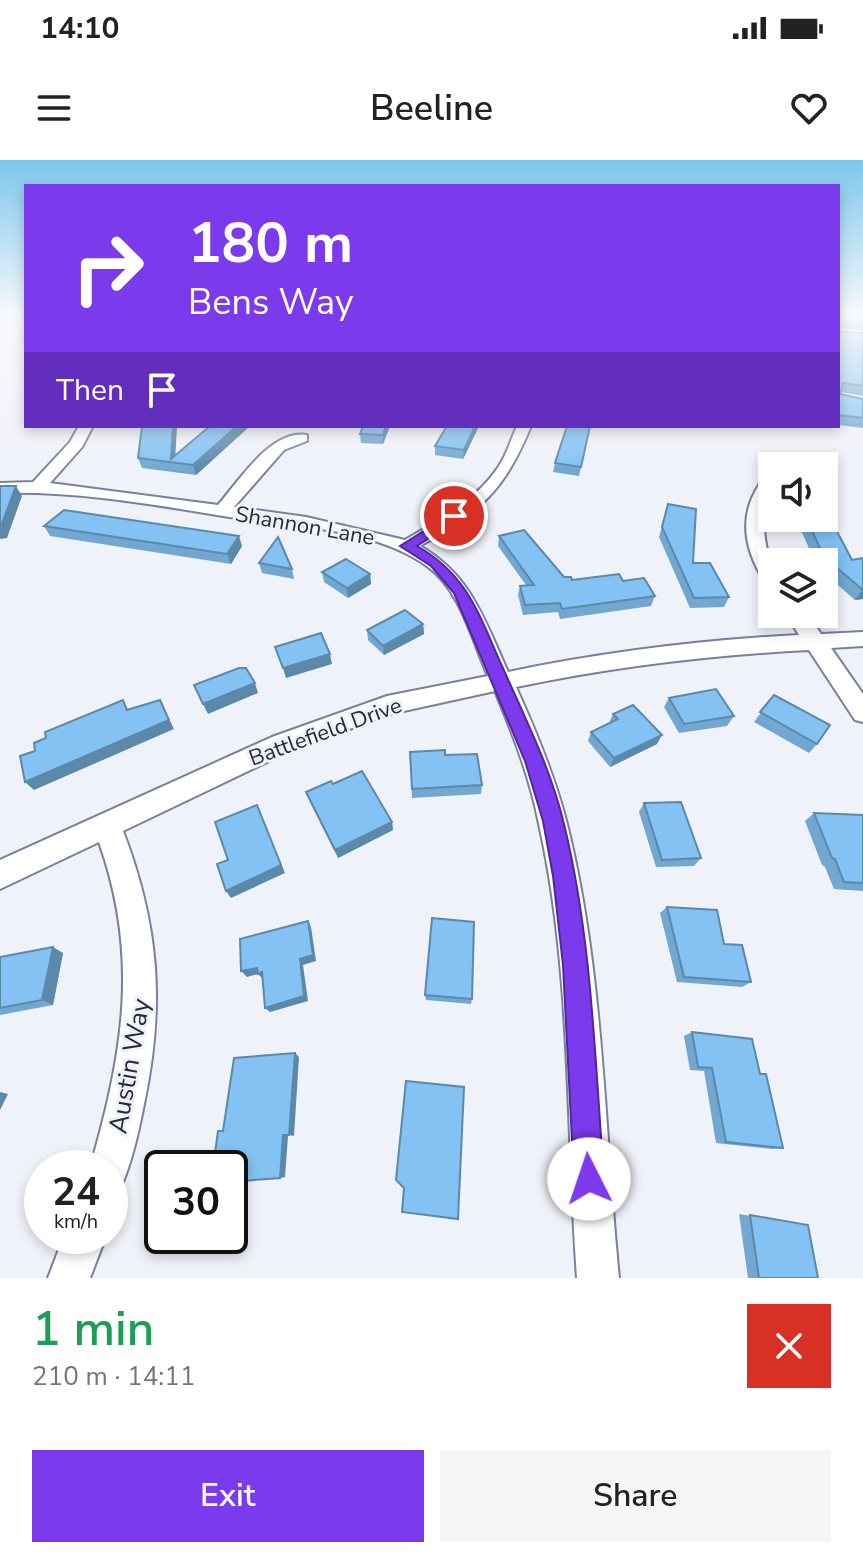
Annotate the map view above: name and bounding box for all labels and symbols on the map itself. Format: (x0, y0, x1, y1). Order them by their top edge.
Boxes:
pin (420, 482, 488, 550)
street label: Shannon Lane (233, 499, 377, 553)
street label: Battlefield Drive (245, 690, 406, 774)
street label: Austin Way (100, 995, 159, 1136)
position arrow (547, 1137, 631, 1221)
speed limit sign: 30 (144, 1150, 248, 1254)

